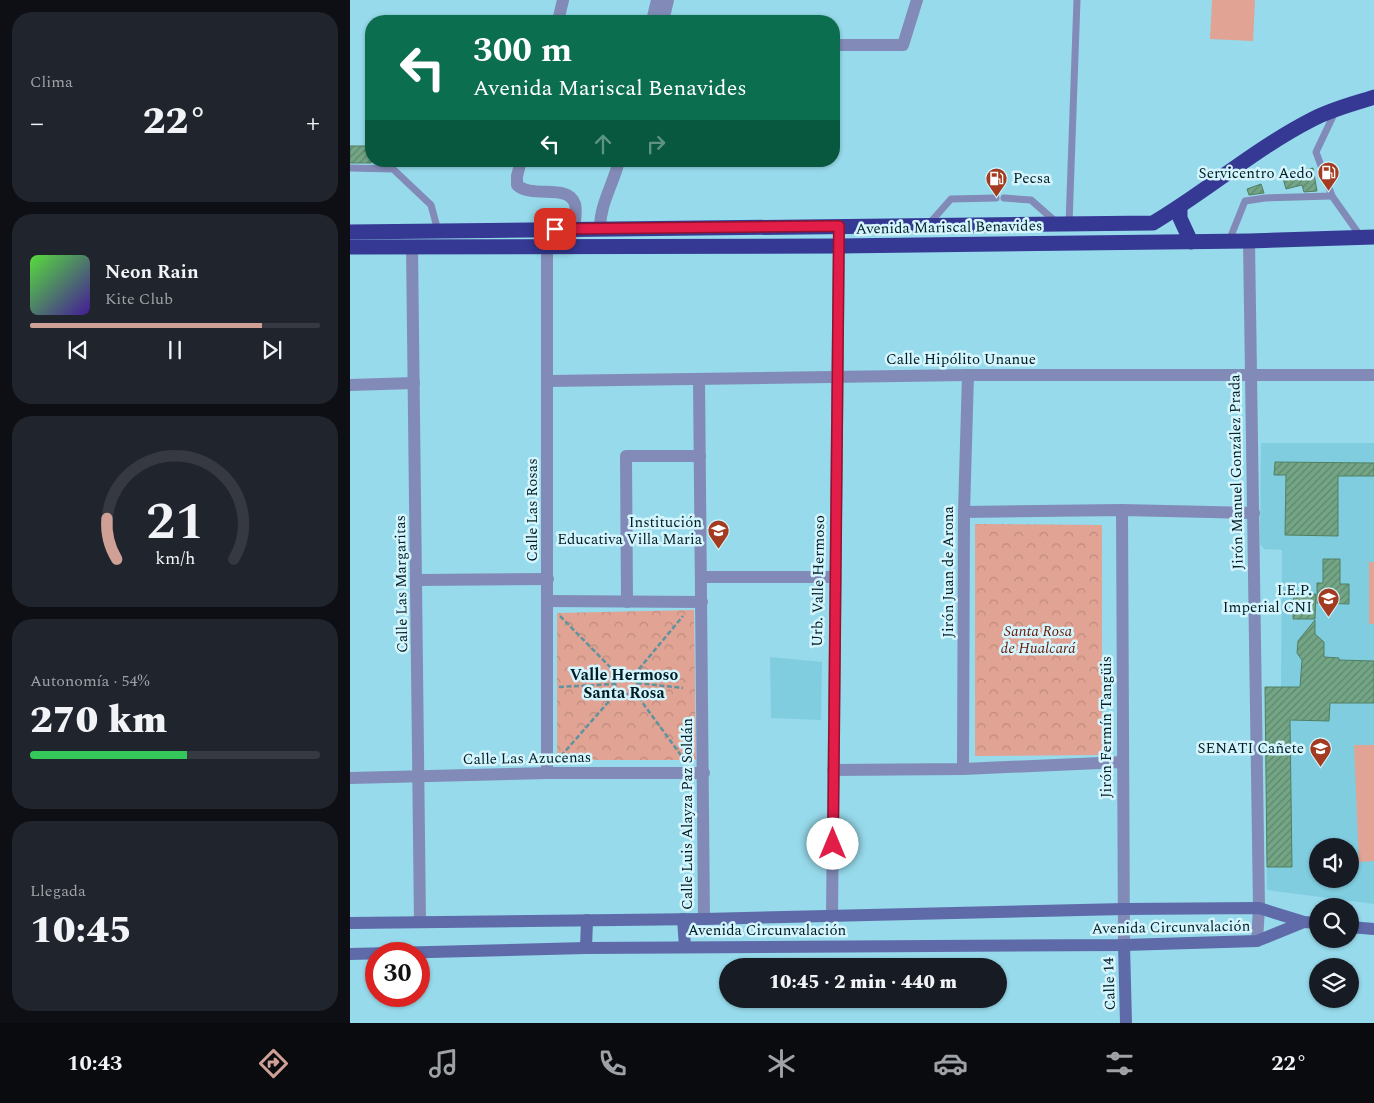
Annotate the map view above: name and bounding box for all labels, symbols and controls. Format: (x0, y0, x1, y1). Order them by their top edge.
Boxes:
text: 300 m (473, 24, 572, 77)
icon: left (390, 35, 455, 100)
text: Clima (30, 70, 73, 94)
text: Avenida Mariscal Benavides (473, 72, 747, 105)
text: 22° (143, 93, 207, 151)
text: − (30, 102, 44, 145)
text: + (306, 102, 320, 145)
icon: left (536, 130, 564, 158)
icon: ahead (589, 130, 617, 158)
icon: right (642, 130, 670, 158)
fuel station icon: Servicentro Aedo (1317, 161, 1341, 192)
place label: Servicentro Aedo (1198, 162, 1313, 185)
fuel station icon: Pecsa (985, 166, 1009, 197)
place label: Pecsa (1013, 167, 1051, 190)
pin (534, 208, 576, 250)
street label: Avenida Mariscal Benavides (855, 214, 1043, 241)
icon: arrive (541, 215, 569, 243)
text: Neon Rain (105, 258, 199, 287)
text: Kite Club (105, 287, 173, 311)
icon: previous (64, 336, 92, 364)
icon: pause (161, 336, 189, 364)
icon: next (258, 336, 286, 364)
street label: Calle Hipólito Unanue (886, 348, 1036, 371)
street label: Jirón Manuel González Prada (1223, 374, 1250, 570)
street label: Calle Las Rosas (521, 458, 544, 562)
text: 21 (146, 483, 204, 562)
street label: Jirón Juan de Arona (937, 506, 960, 638)
place label: Institución Educativa Villa Maria (557, 511, 703, 551)
street label: Calle Las Margaritas (389, 515, 414, 653)
street label: Urb. Valle Hermoso (806, 515, 831, 647)
school or university icon: Institución Educativa Villa Maria (706, 519, 730, 550)
text: km/h (155, 545, 195, 572)
place label: I.E.P. Imperial CNI (1223, 579, 1312, 619)
school or university icon: I.E.P. Imperial CNI (1316, 587, 1340, 618)
park label: Santa Rosa de Hualcará (1000, 620, 1076, 660)
street label: Jirón Fermín Tangüis (1095, 656, 1118, 798)
district label: Valle Hermoso Santa Rosa (570, 663, 679, 705)
text: Autonomía · 54% (30, 669, 149, 693)
text: 270 km (30, 692, 167, 750)
street label: Calle Luis Alayza Paz Soldán (676, 718, 699, 910)
school or university icon: SENATI Cañete (1308, 736, 1332, 767)
place label: SENATI Cañete (1197, 737, 1304, 760)
street label: Calle Las Azucenas (463, 746, 591, 771)
position arrow (806, 817, 858, 869)
map controls (1309, 838, 1359, 1008)
button: sound (1309, 838, 1359, 888)
text: Llegada (30, 879, 86, 903)
button: search (1309, 898, 1359, 948)
text: 10:45 (30, 902, 132, 960)
street label: Avenida Circunvalación (1092, 915, 1251, 940)
street label: Avenida Circunvalación (688, 919, 847, 942)
speed limit sign: 30 (365, 942, 430, 1007)
street label: Calle 14 (1097, 957, 1122, 1011)
button: layers (1309, 958, 1359, 1008)
text: 10:45 · 2 min · 440 m (769, 968, 957, 997)
icon: directions (256, 1046, 291, 1081)
icon: music (426, 1046, 461, 1081)
icon: phone (595, 1046, 630, 1081)
icon: climate (764, 1046, 799, 1081)
icon: car (933, 1046, 968, 1081)
icon: filters (1102, 1046, 1137, 1081)
text: 10:43 (67, 1047, 122, 1080)
text: 22° (1271, 1047, 1307, 1080)

